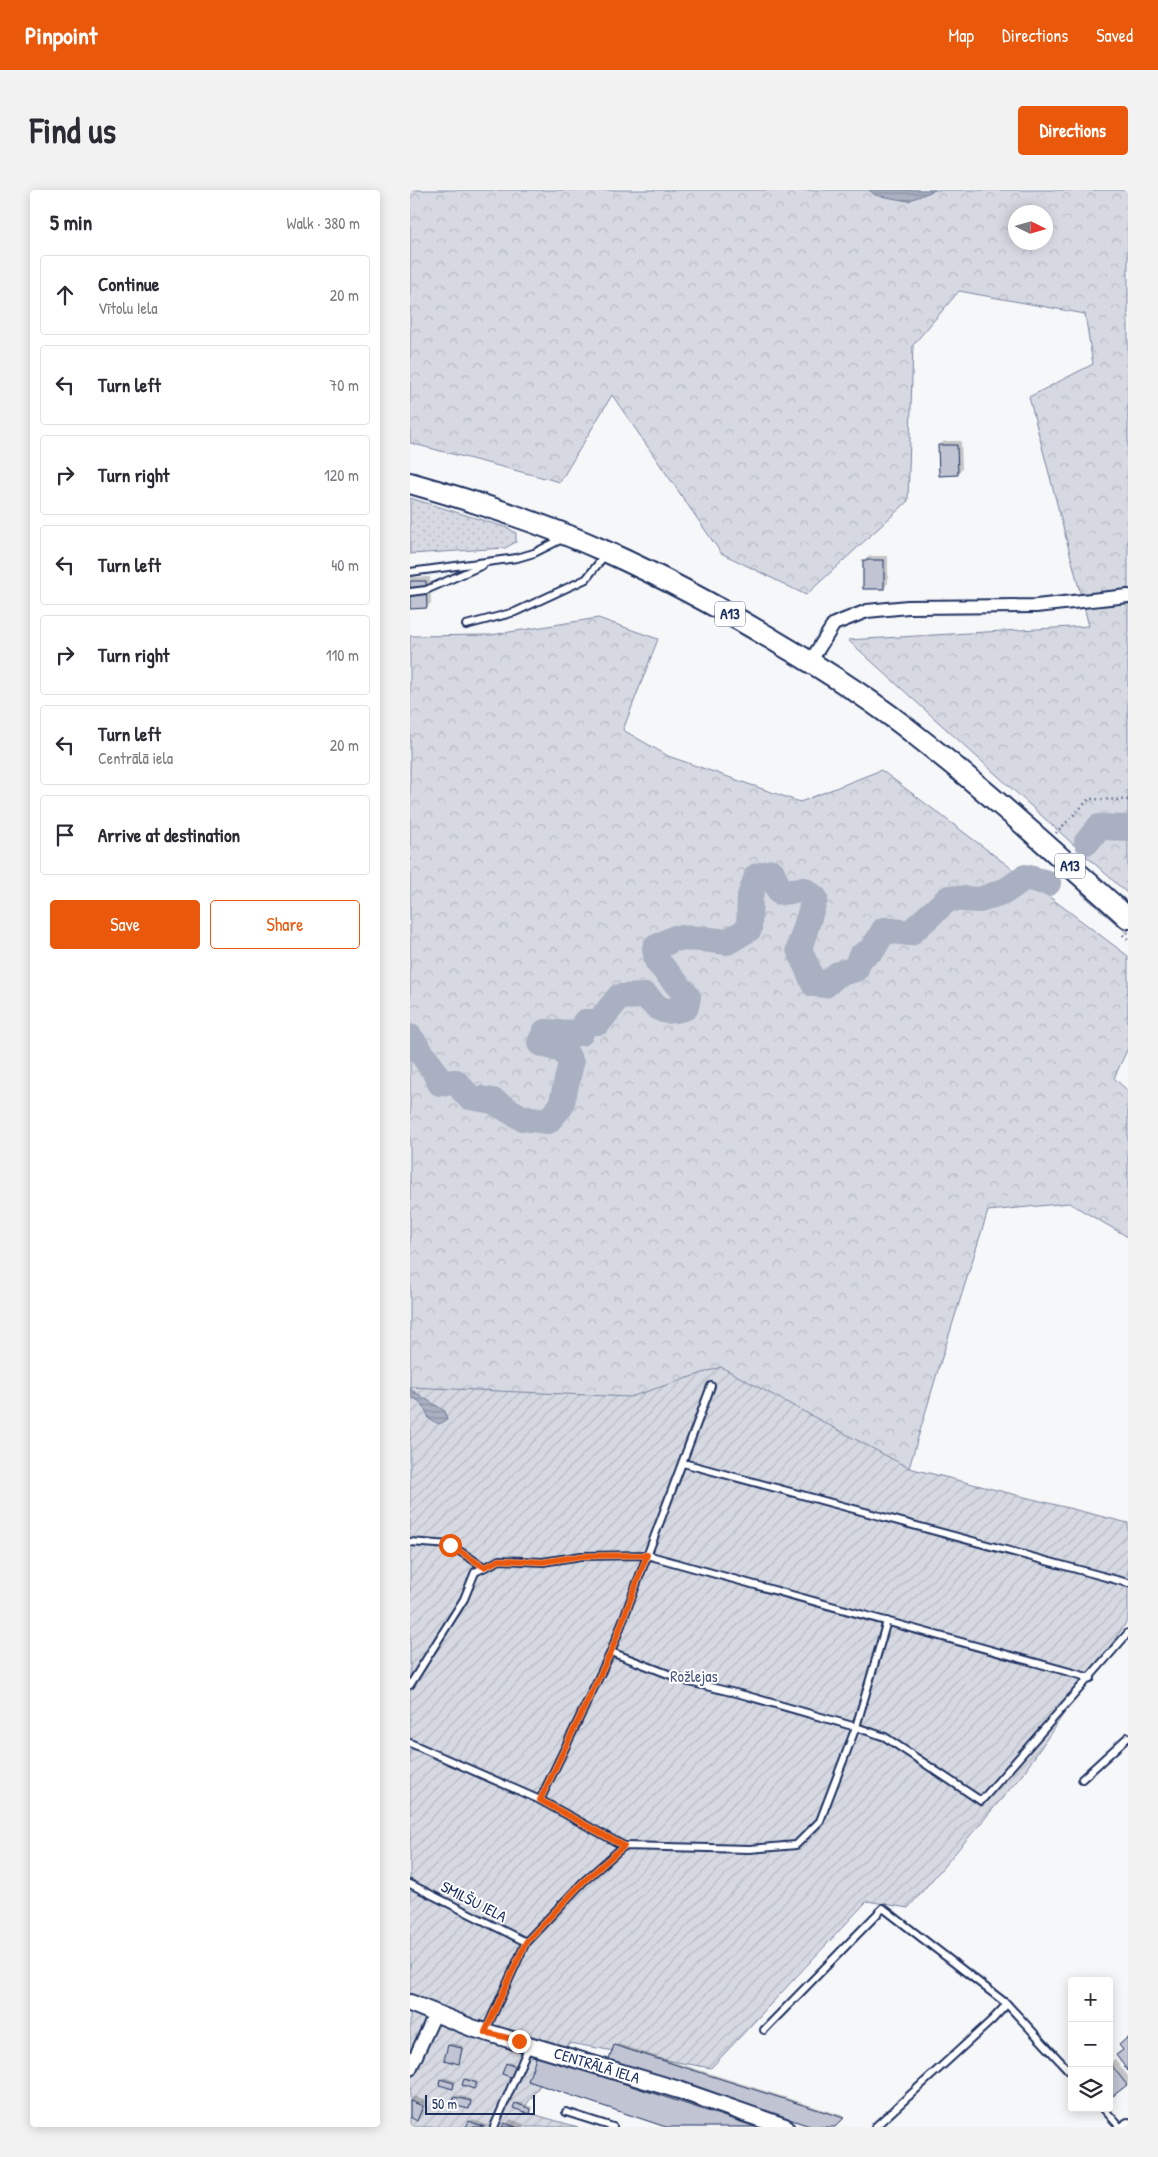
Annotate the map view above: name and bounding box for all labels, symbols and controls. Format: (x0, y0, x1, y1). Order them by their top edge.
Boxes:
text: Pinpoint (25, 19, 97, 51)
text: Map (949, 23, 974, 48)
text: Directions (1002, 23, 1068, 48)
text: Saved (1096, 23, 1133, 48)
button: Directions (1018, 106, 1128, 155)
text: Find us (30, 107, 116, 154)
north arrow (1008, 205, 1053, 250)
text: 5 min (50, 208, 92, 237)
text: Walk · 380 m (287, 212, 360, 234)
text: Continue (98, 271, 159, 297)
icon: ahead (51, 281, 79, 309)
text: 20 m (330, 284, 359, 306)
text: Vītolu Iela (98, 297, 158, 319)
icon: left (51, 371, 79, 399)
text: Turn left (98, 372, 161, 398)
text: 70 m (329, 374, 359, 396)
icon: right (51, 461, 79, 489)
text: Turn right (98, 462, 169, 488)
text: 120 m (324, 464, 359, 486)
icon: left (51, 551, 79, 579)
text: Turn left (98, 552, 161, 578)
text: 40 m (331, 554, 359, 576)
road number: A13 (715, 602, 745, 626)
icon: right (51, 641, 79, 669)
text: Turn right (98, 642, 169, 668)
text: 110 m (326, 644, 359, 666)
text: Turn left (98, 721, 161, 747)
icon: left (51, 731, 79, 759)
text: 20 m (330, 734, 359, 756)
text: Centrālā iela (98, 747, 173, 769)
icon: arrive (51, 821, 79, 849)
text: Arrive at destination (98, 822, 240, 848)
road number: A13 (1055, 854, 1085, 878)
button: Save (50, 900, 200, 949)
button: Share (210, 900, 360, 949)
route start (439, 1534, 462, 1557)
park label: Rožlejas (670, 1665, 718, 1687)
street label: SMILŠU IELA (437, 1875, 511, 1927)
map controls (1068, 1977, 1113, 2112)
button: + (1068, 1977, 1113, 2022)
button: − (1068, 2022, 1113, 2067)
route end (508, 2030, 531, 2053)
street label: CENTRĀLĀ IELA (551, 2041, 643, 2089)
button: layers (1068, 2067, 1113, 2112)
scale bar (425, 2092, 535, 2115)
text: 50 m (432, 2094, 457, 2113)

